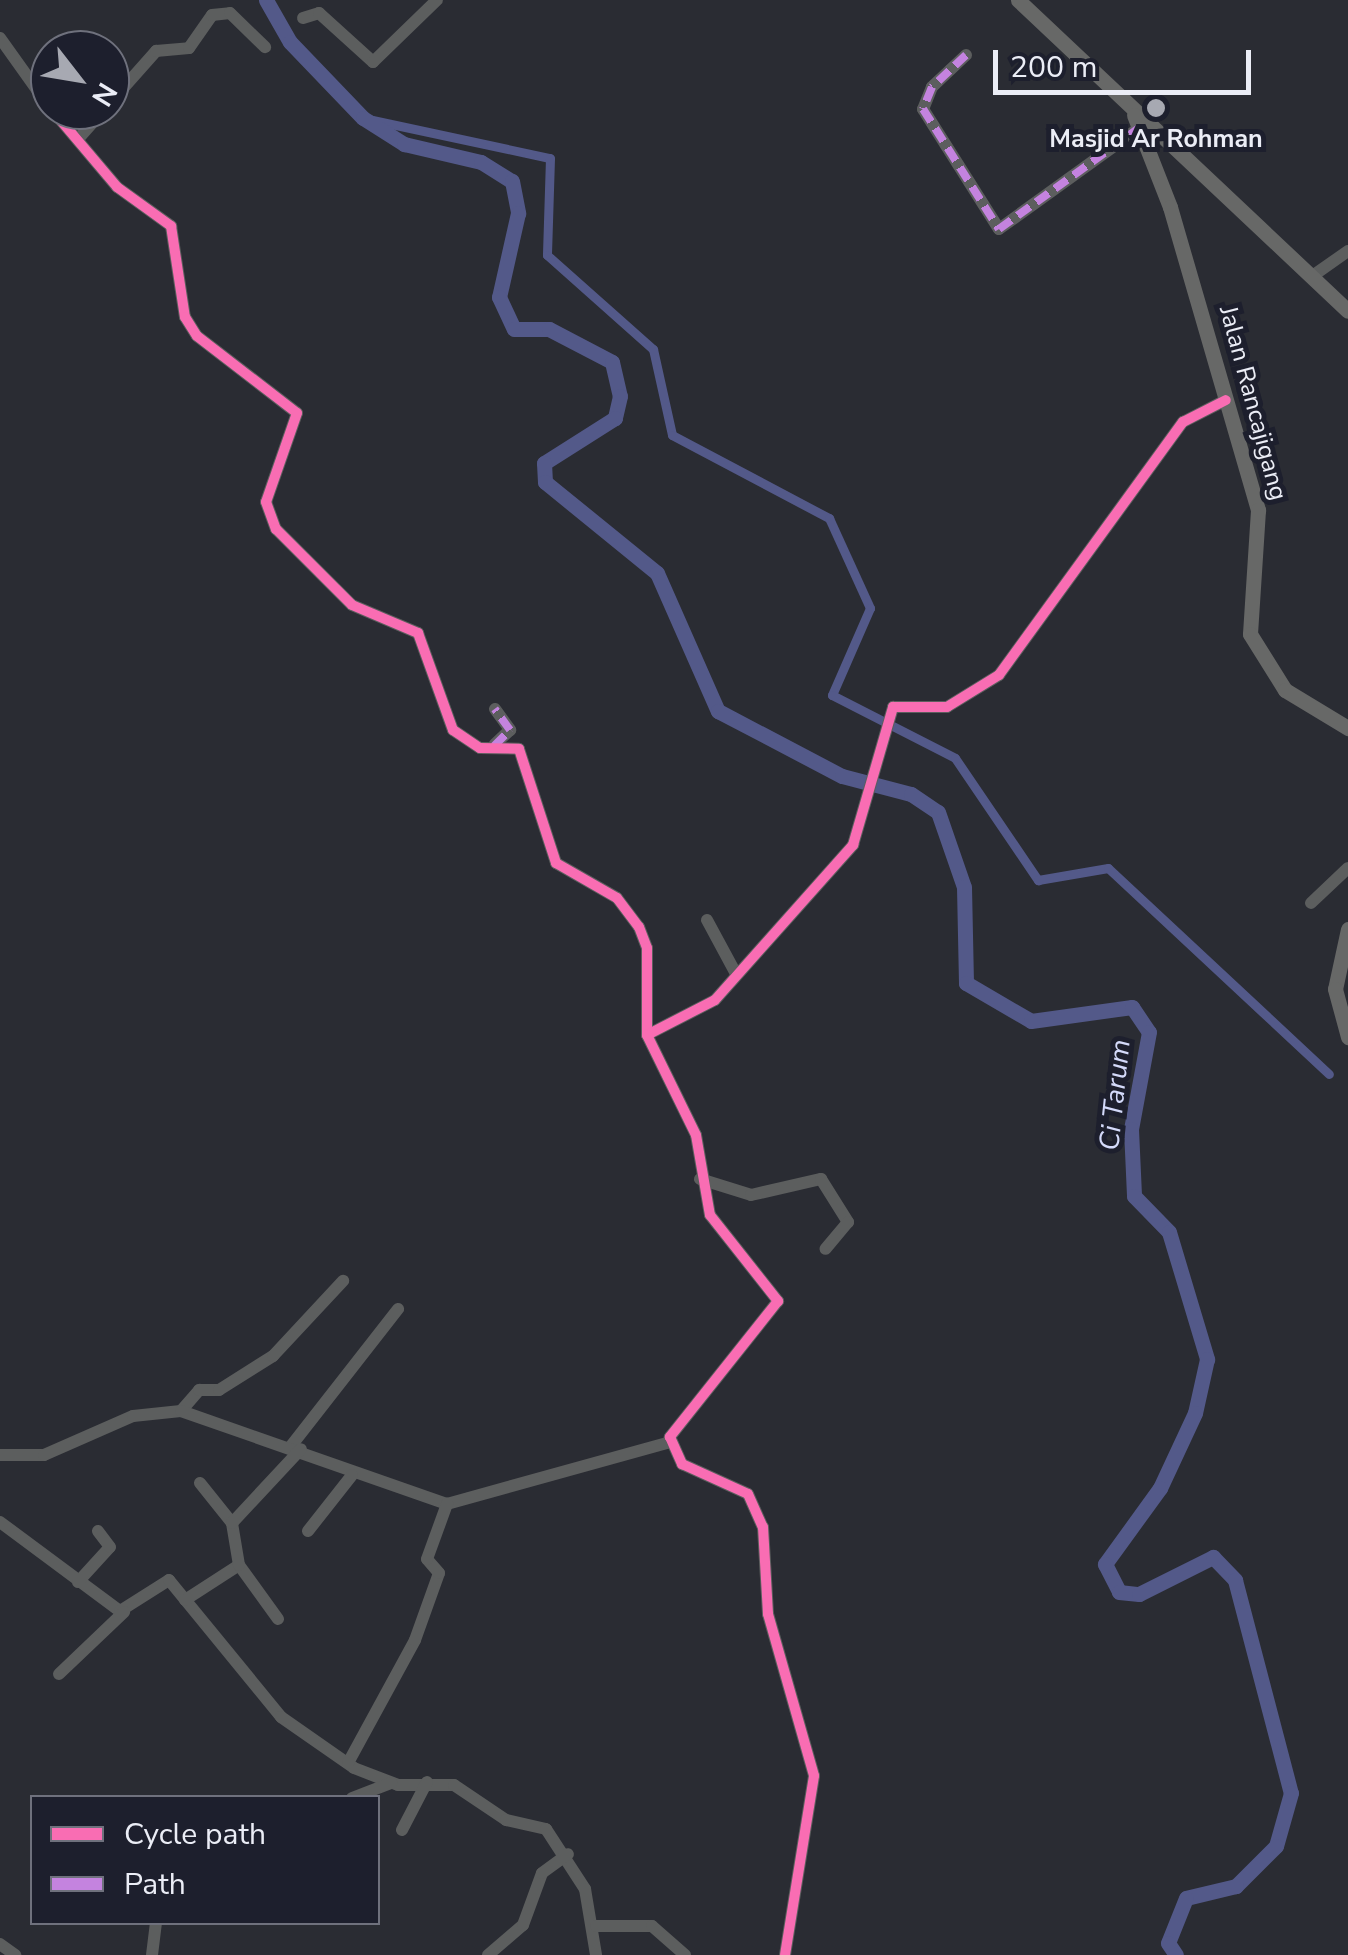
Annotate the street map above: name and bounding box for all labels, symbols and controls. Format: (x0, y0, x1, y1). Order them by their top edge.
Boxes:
north arrow (30, 30, 130, 130)
scale bar (998, 30, 1256, 92)
text: 200 m (1010, 47, 1097, 88)
text: N (82, 76, 126, 113)
marker: Masjid Ar Rohman (1145, 97, 1167, 119)
place label: Masjid Ar Rohman (1049, 124, 1263, 154)
street label: Jalan Rancajigang (1213, 303, 1293, 503)
water label: Ci Tarum (1092, 1038, 1138, 1152)
legend (30, 1795, 380, 1925)
text: Cycle path (124, 1814, 266, 1855)
text: Path (124, 1864, 186, 1905)

